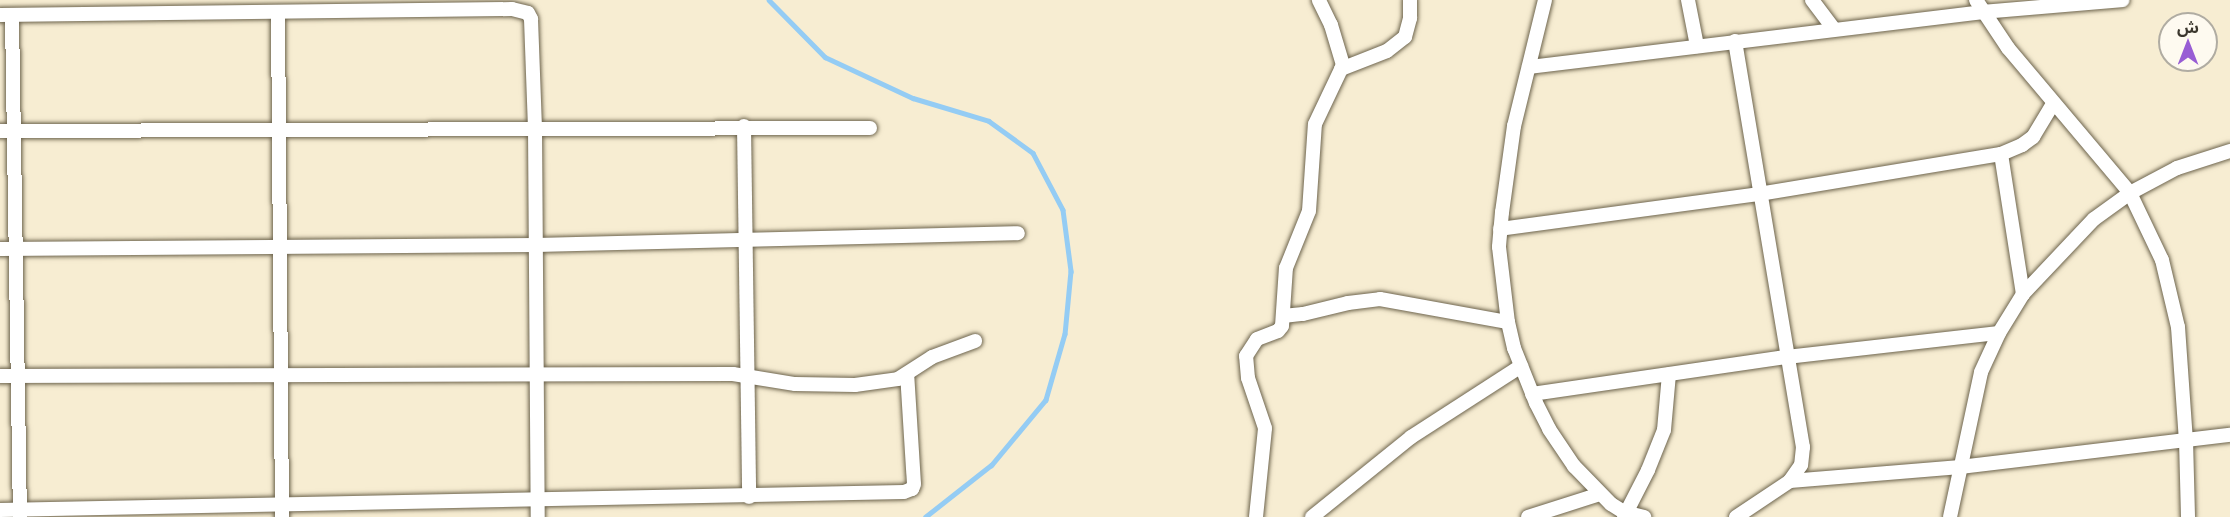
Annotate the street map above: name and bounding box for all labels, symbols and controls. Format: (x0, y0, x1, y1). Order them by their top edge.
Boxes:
north arrow (2158, 12, 2218, 72)
text: ش (2177, 14, 2199, 38)

